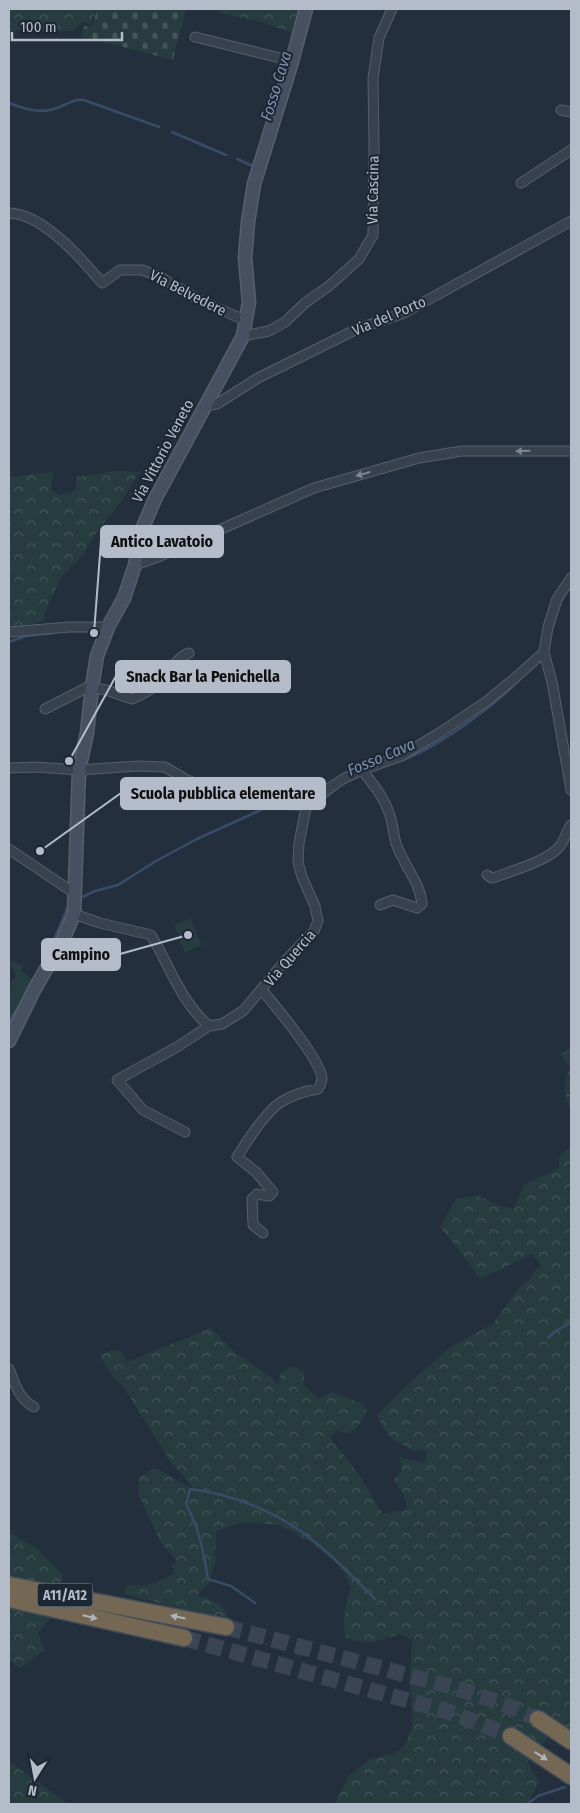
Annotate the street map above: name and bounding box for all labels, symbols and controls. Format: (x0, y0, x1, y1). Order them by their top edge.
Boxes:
scale bar (12, 10, 122, 42)
text: 100 m (20, 18, 57, 36)
water label: Fosso Cava (256, 49, 296, 123)
street label: Via Cascina (363, 155, 383, 225)
street label: Via Belvedere (147, 266, 229, 320)
street label: Via del Porto (349, 292, 429, 340)
street label: Via Vittorio Veneto (128, 396, 198, 506)
one-way arrow (514, 447, 530, 455)
one-way arrow (355, 471, 370, 479)
callout: Antico Lavatoio (101, 526, 223, 557)
text: Antico Lavatoio (110, 532, 214, 551)
callout: Snack Bar la Penichella (116, 661, 290, 692)
text: Snack Bar la Penichella (126, 667, 280, 686)
water label: Fosso Cava (344, 734, 418, 780)
callout: Scuola pubblica elementare (121, 778, 325, 809)
text: Scuola pubblica elementare (131, 784, 315, 803)
street label: Via Quercia (260, 926, 320, 990)
callout: Campino (42, 939, 120, 970)
text: Campino (52, 945, 111, 964)
road number: A11/A12 (38, 1584, 92, 1606)
one-way arrow (83, 1613, 98, 1621)
one-way arrow (170, 1613, 185, 1621)
one-way arrow (534, 1751, 548, 1761)
north arrow (10, 1753, 60, 1803)
text: N (27, 1781, 38, 1799)

